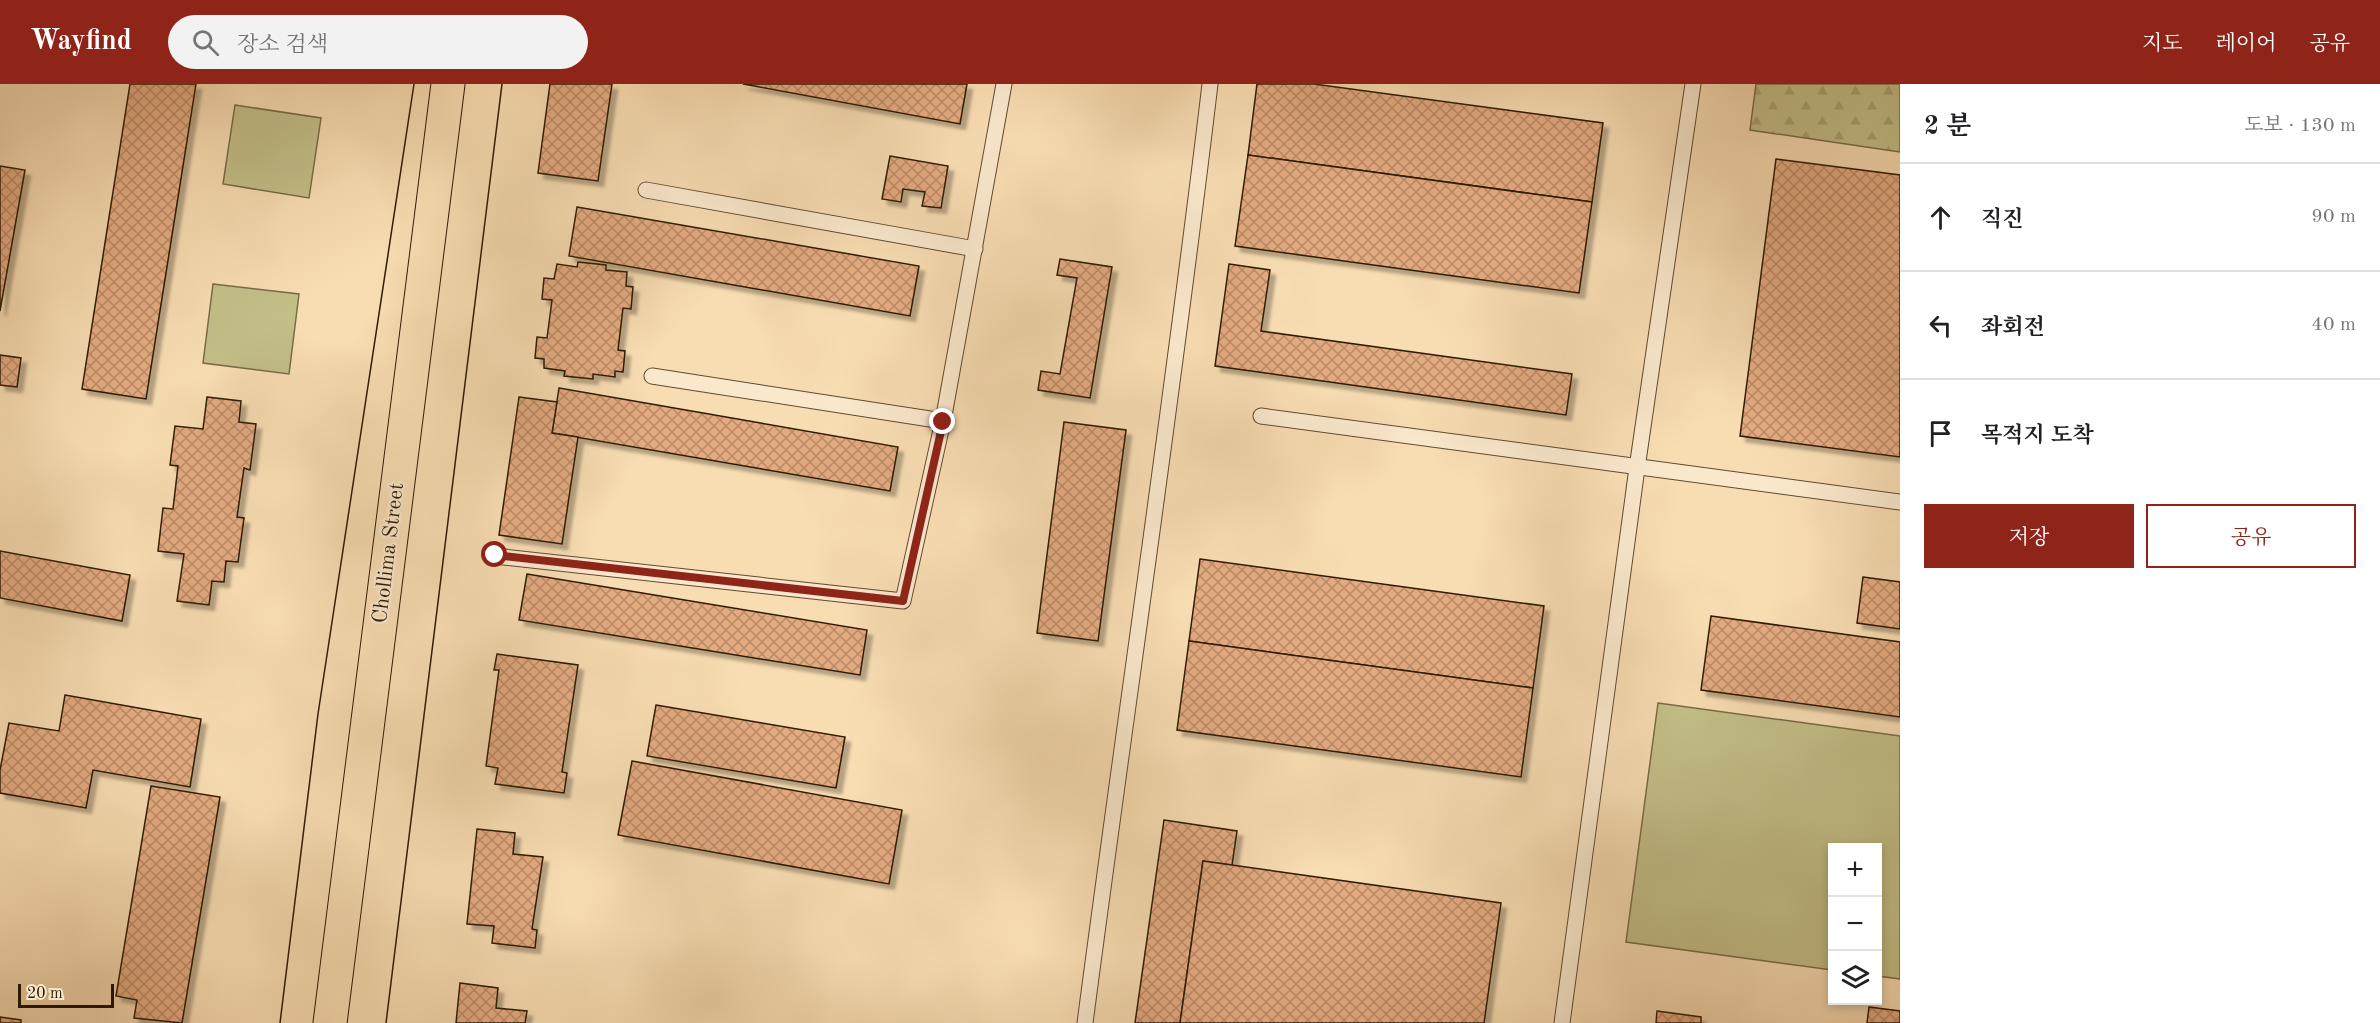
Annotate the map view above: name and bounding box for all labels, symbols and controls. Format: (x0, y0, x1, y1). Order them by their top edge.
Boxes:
search box (168, 15, 588, 69)
icon: search (189, 26, 222, 59)
text: Wayfind (30, 28, 132, 56)
text: 장소 검색 (237, 34, 328, 56)
text: 지도 (2142, 34, 2183, 55)
text: 레이어 (2216, 34, 2276, 55)
text: 공유 (2309, 34, 2350, 55)
text: 2 분 (1924, 114, 1971, 140)
text: 도보 · 130 m (2244, 116, 2356, 136)
icon: ahead (1924, 201, 1957, 234)
text: 90 m (2311, 207, 2356, 227)
text: 직진 (1981, 209, 2024, 231)
icon: left (1924, 309, 1957, 342)
text: 40 m (2311, 315, 2356, 335)
text: 좌회전 (1981, 317, 2045, 339)
route end (929, 408, 955, 434)
icon: arrive (1924, 417, 1957, 450)
text: 목적지 도착 (1981, 425, 2093, 447)
street label: Chollima Street (370, 481, 408, 625)
button: 저장 (1924, 504, 2134, 568)
button: 공유 (2146, 504, 2356, 568)
route start (481, 541, 507, 567)
map controls (1828, 843, 1882, 1005)
button: + (1828, 843, 1882, 897)
button: − (1828, 897, 1882, 951)
button: layers (1828, 951, 1882, 1005)
scale bar (18, 981, 114, 1008)
text: 20 m (27, 986, 63, 1002)

